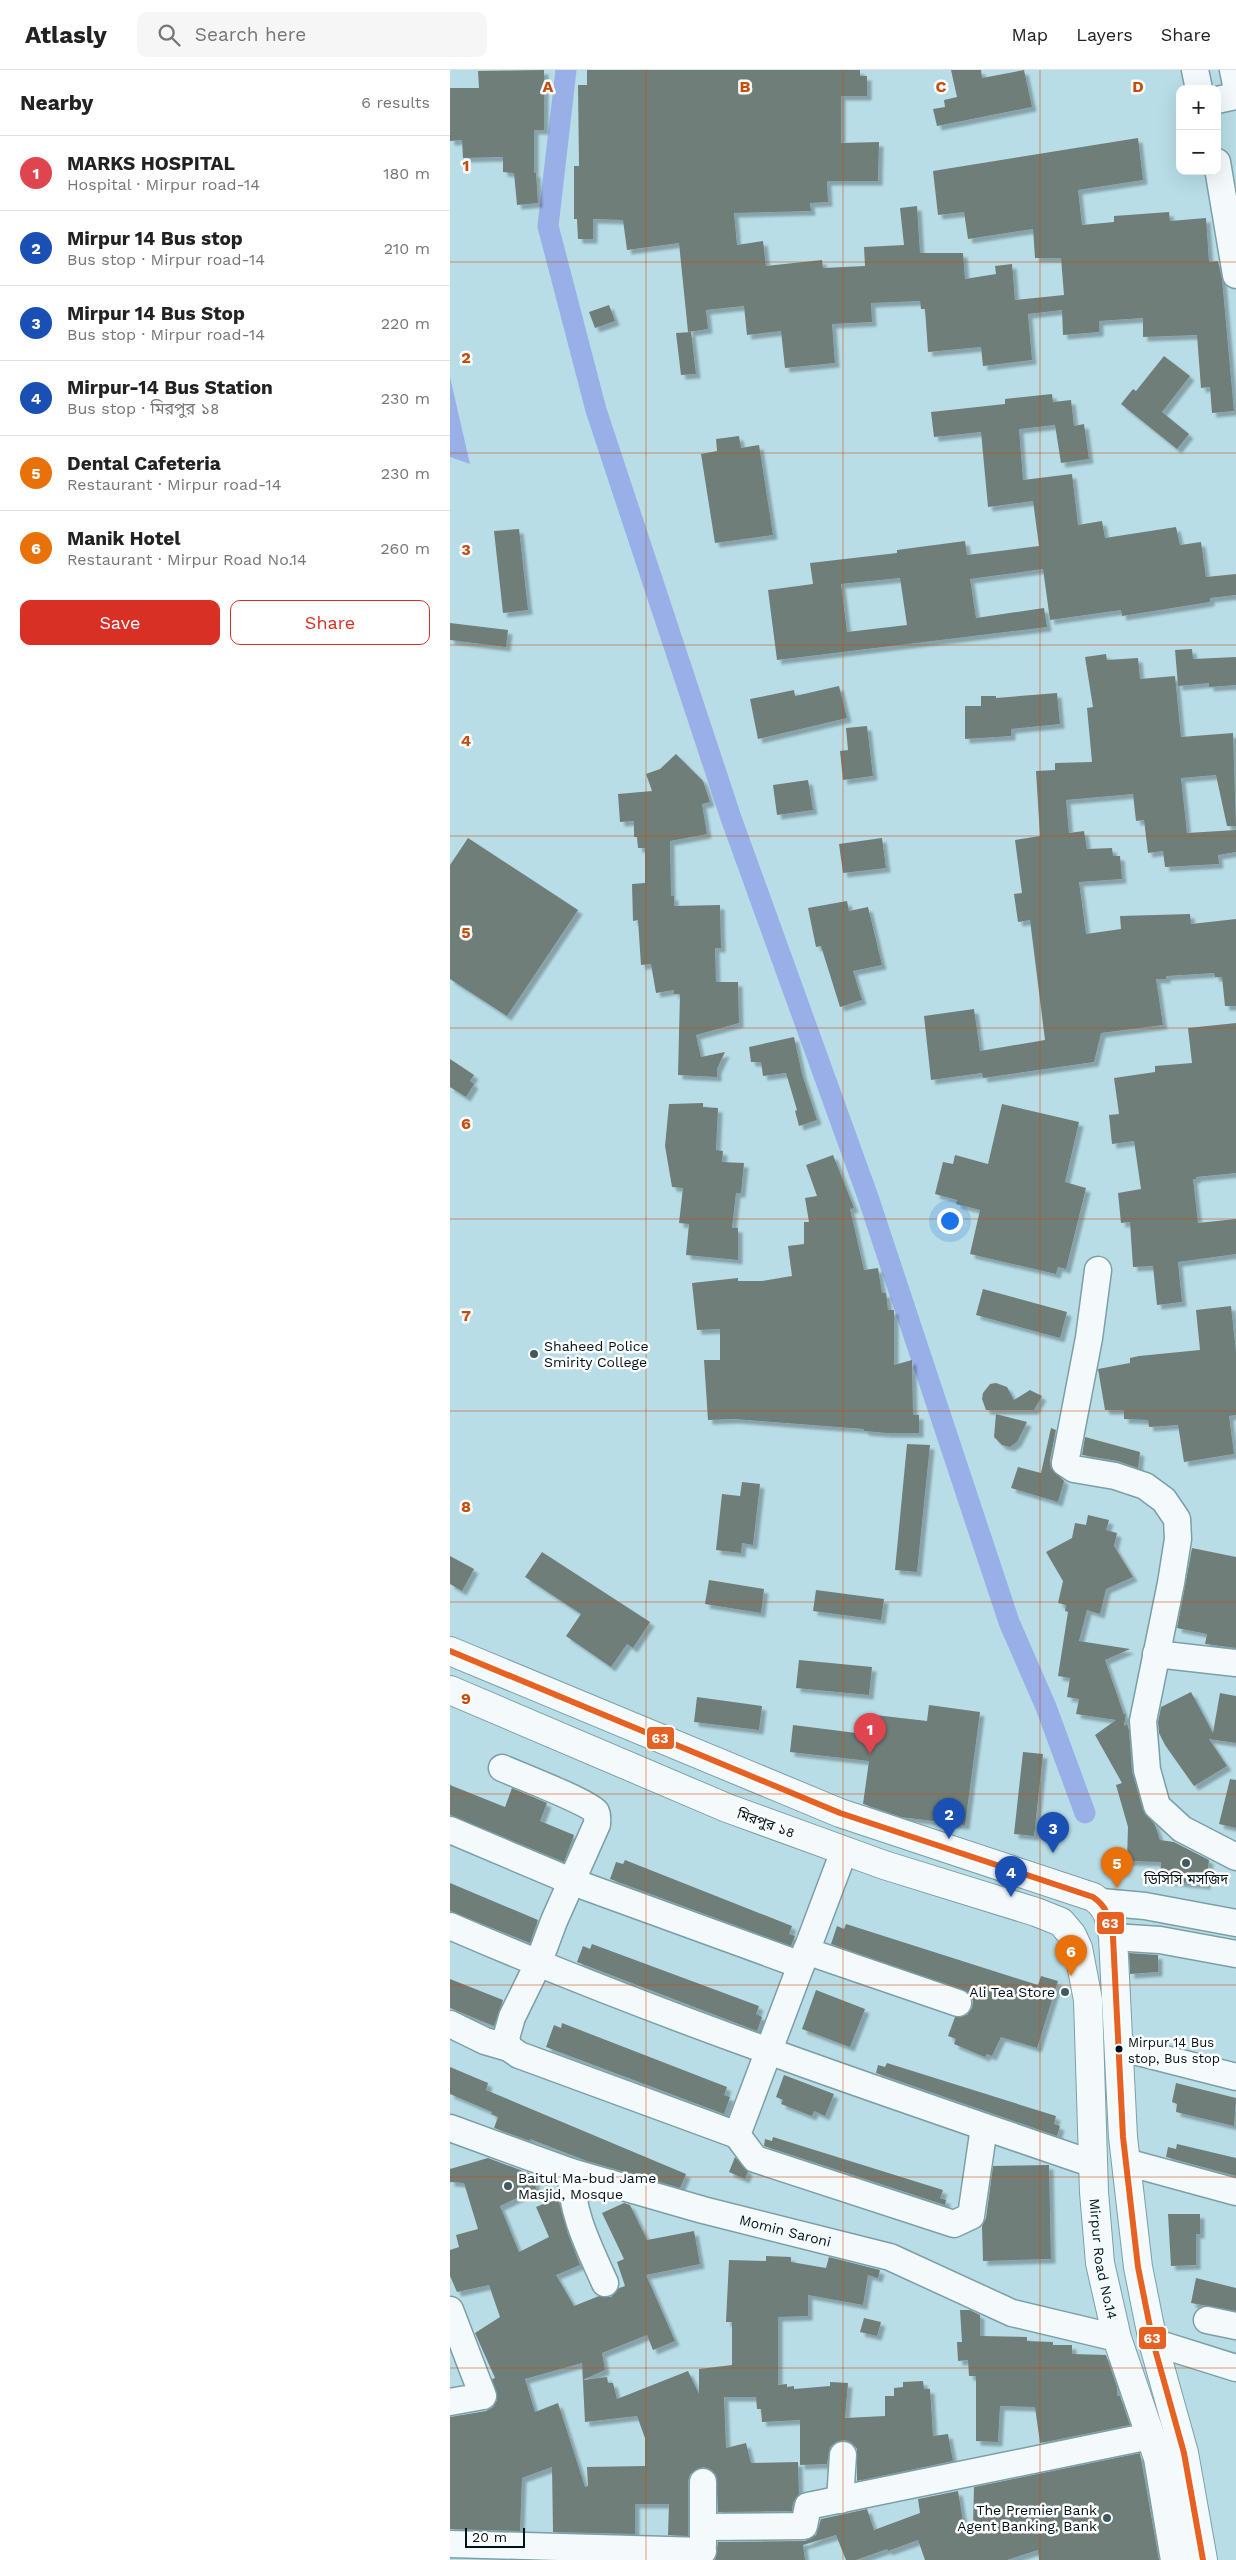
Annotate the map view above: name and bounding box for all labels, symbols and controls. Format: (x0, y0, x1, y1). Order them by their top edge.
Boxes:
search box (137, 12, 487, 57)
text: Atlasly (25, 21, 107, 49)
icon: search (155, 21, 183, 49)
text: Search here (195, 23, 306, 46)
text: Map (1011, 24, 1048, 45)
text: Layers (1076, 24, 1133, 45)
text: Share (1161, 24, 1211, 45)
text: A (543, 77, 554, 96)
text: B (740, 77, 751, 96)
text: C (936, 77, 947, 96)
text: D (1132, 77, 1144, 96)
map controls (1176, 85, 1221, 175)
button: + (1176, 85, 1221, 130)
text: Nearby (20, 90, 93, 115)
text: 6 results (361, 93, 430, 112)
button: − (1176, 130, 1221, 175)
text: MARKS HOSPITAL (67, 152, 235, 175)
text: 1 (463, 156, 469, 175)
text: 1 (33, 164, 39, 183)
text: 180 m (383, 164, 430, 183)
text: Hospital · Mirpur road-14 (67, 175, 260, 194)
text: Mirpur 14 Bus stop (67, 227, 243, 250)
text: 2 (31, 239, 41, 258)
text: 210 m (384, 239, 430, 258)
text: Bus stop · Mirpur road-14 (67, 250, 265, 269)
text: Mirpur 14 Bus Stop (67, 302, 245, 325)
text: 3 (31, 314, 41, 333)
text: 220 m (381, 314, 430, 333)
text: Bus stop · Mirpur road-14 (67, 325, 265, 344)
text: 2 (461, 348, 471, 367)
text: Mirpur-14 Bus Station (67, 376, 273, 399)
text: 4 (31, 389, 41, 408)
text: 230 m (381, 389, 430, 408)
text: Bus stop · মিরপুর ১৪ (67, 399, 219, 418)
text: Dental Cafeteria (67, 452, 221, 475)
text: 5 (31, 464, 41, 483)
text: 230 m (381, 464, 430, 483)
text: Restaurant · Mirpur road-14 (67, 475, 282, 494)
text: Manik Hotel (67, 527, 180, 550)
text: 6 (31, 539, 41, 558)
text: 260 m (380, 539, 430, 558)
text: 3 (461, 540, 471, 559)
text: Restaurant · Mirpur Road No.14 (67, 550, 307, 569)
button: Save (20, 600, 220, 645)
button: Share (230, 600, 430, 645)
text: 4 (461, 731, 471, 750)
text: 5 (461, 923, 471, 942)
text: 6 (461, 1114, 471, 1133)
your location (937, 1208, 963, 1234)
text: 7 (461, 1306, 471, 1325)
place label: Shaheed Police Smirity College (544, 1338, 649, 1370)
marker: Shaheed Police Smirity College (528, 1348, 540, 1360)
text: 8 (461, 1497, 471, 1516)
text: 9 (461, 1689, 471, 1708)
pin: 1 (854, 1713, 886, 1754)
line badge: 63 (646, 1726, 675, 1750)
text: 63 (652, 1730, 668, 1746)
pin: 2 (933, 1798, 965, 1839)
street label: মিরপুর ১৪ (734, 1805, 797, 1842)
pin: 3 (1037, 1812, 1069, 1853)
pin: 5 (1101, 1847, 1133, 1888)
pin: 4 (995, 1856, 1027, 1897)
marker: ডিসিসি মসজিদ (1180, 1857, 1192, 1869)
place label: ডিসিসি মসজিদ (1143, 1871, 1228, 1887)
line badge: 63 (1096, 1911, 1125, 1935)
text: 63 (1102, 1915, 1118, 1931)
pin: 6 (1055, 1935, 1087, 1976)
place label: Ali Tea Store (969, 1984, 1055, 2000)
marker: Ali Tea Store (1059, 1986, 1071, 1998)
place label: Mirpur 14 Bus stop, Bus stop (1128, 2035, 1220, 2066)
marker: Mirpur 14 Bus stop, Bus stop (1114, 2044, 1124, 2054)
place label: Baitul Ma-bud Jame Masjid, Mosque (518, 2170, 656, 2202)
marker: Baitul Ma-bud Jame Masjid, Mosque (502, 2180, 514, 2192)
street label: Mirpur Road No.14 (1087, 2198, 1120, 2321)
street label: Momin Saroni (738, 2211, 833, 2250)
line badge: 63 (1138, 2326, 1167, 2350)
text: 63 (1144, 2330, 1160, 2346)
place label: The Premier Bank Agent Banking, Bank (957, 2502, 1097, 2534)
marker: The Premier Bank Agent Banking, Bank (1101, 2512, 1113, 2524)
scale bar (465, 2525, 525, 2548)
text: 20 m (472, 2529, 507, 2545)

